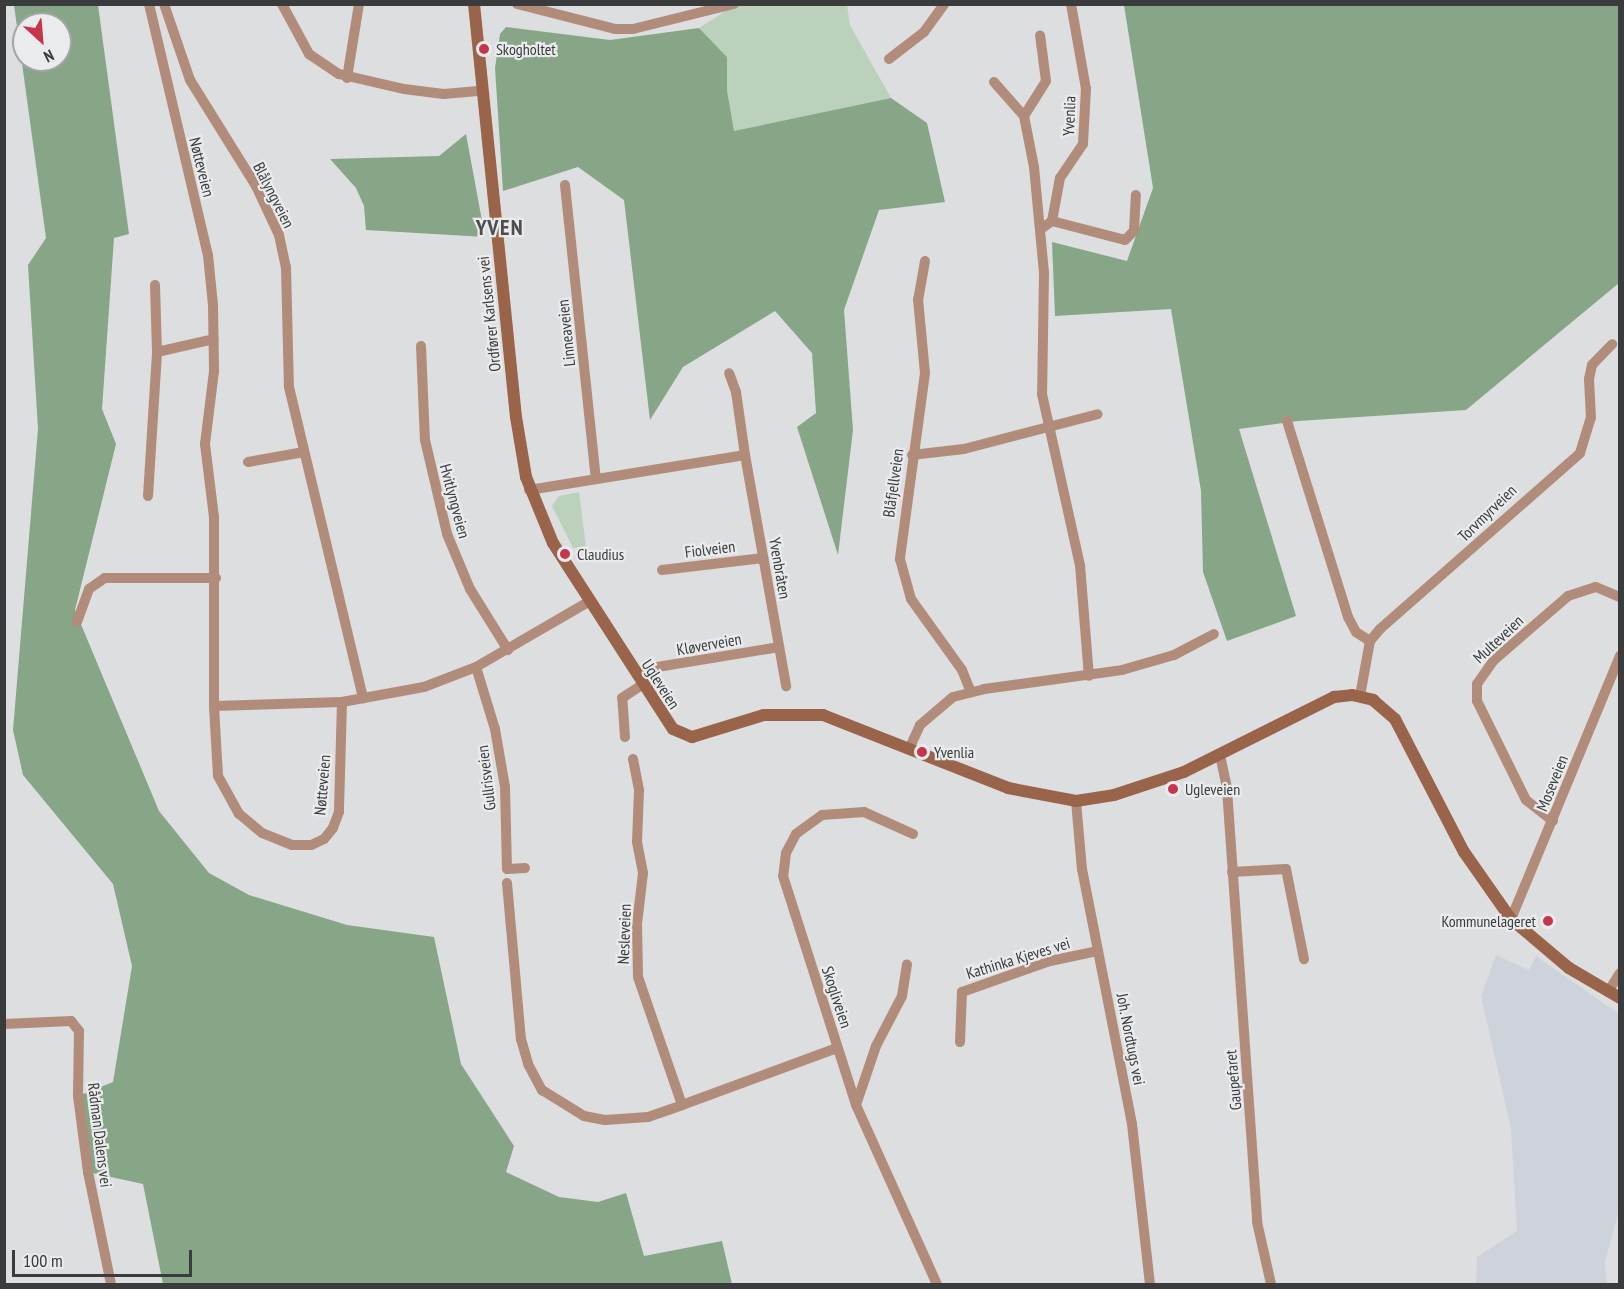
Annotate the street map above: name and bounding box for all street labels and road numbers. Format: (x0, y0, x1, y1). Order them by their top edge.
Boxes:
street label: Yvenlia (1059, 96, 1079, 136)
street label: Nøtteveien (185, 135, 219, 199)
street label: Blålyngveien (249, 159, 299, 231)
street label: Ordfører Karlsens vei (473, 255, 505, 373)
street label: Linneaveien (553, 299, 579, 367)
street label: Blåfjellveien (879, 447, 907, 519)
street label: Hvitlyngveien (436, 462, 474, 540)
street label: Torvmyrveien (1454, 480, 1520, 546)
street label: Fiolveien (684, 536, 736, 562)
street label: Yvenbråten (765, 536, 795, 600)
street label: Multeveien (1469, 611, 1527, 667)
street label: Kløverveien (675, 629, 743, 659)
street label: Ugleveien (638, 656, 684, 712)
street label: Gullrisveien (472, 744, 500, 812)
street label: Moseveien (1532, 752, 1572, 814)
street label: Nøtteveien (310, 754, 334, 816)
street label: Nesleveien (613, 903, 635, 965)
street label: Kathinka Kjeves vei (964, 933, 1072, 983)
street label: Skogliveien (818, 964, 856, 1030)
street label: Joh. Nordtugs vei (1113, 991, 1149, 1087)
street label: Gaupefaret (1221, 1049, 1245, 1111)
street label: Rådman Dalens vei (84, 1081, 116, 1189)

